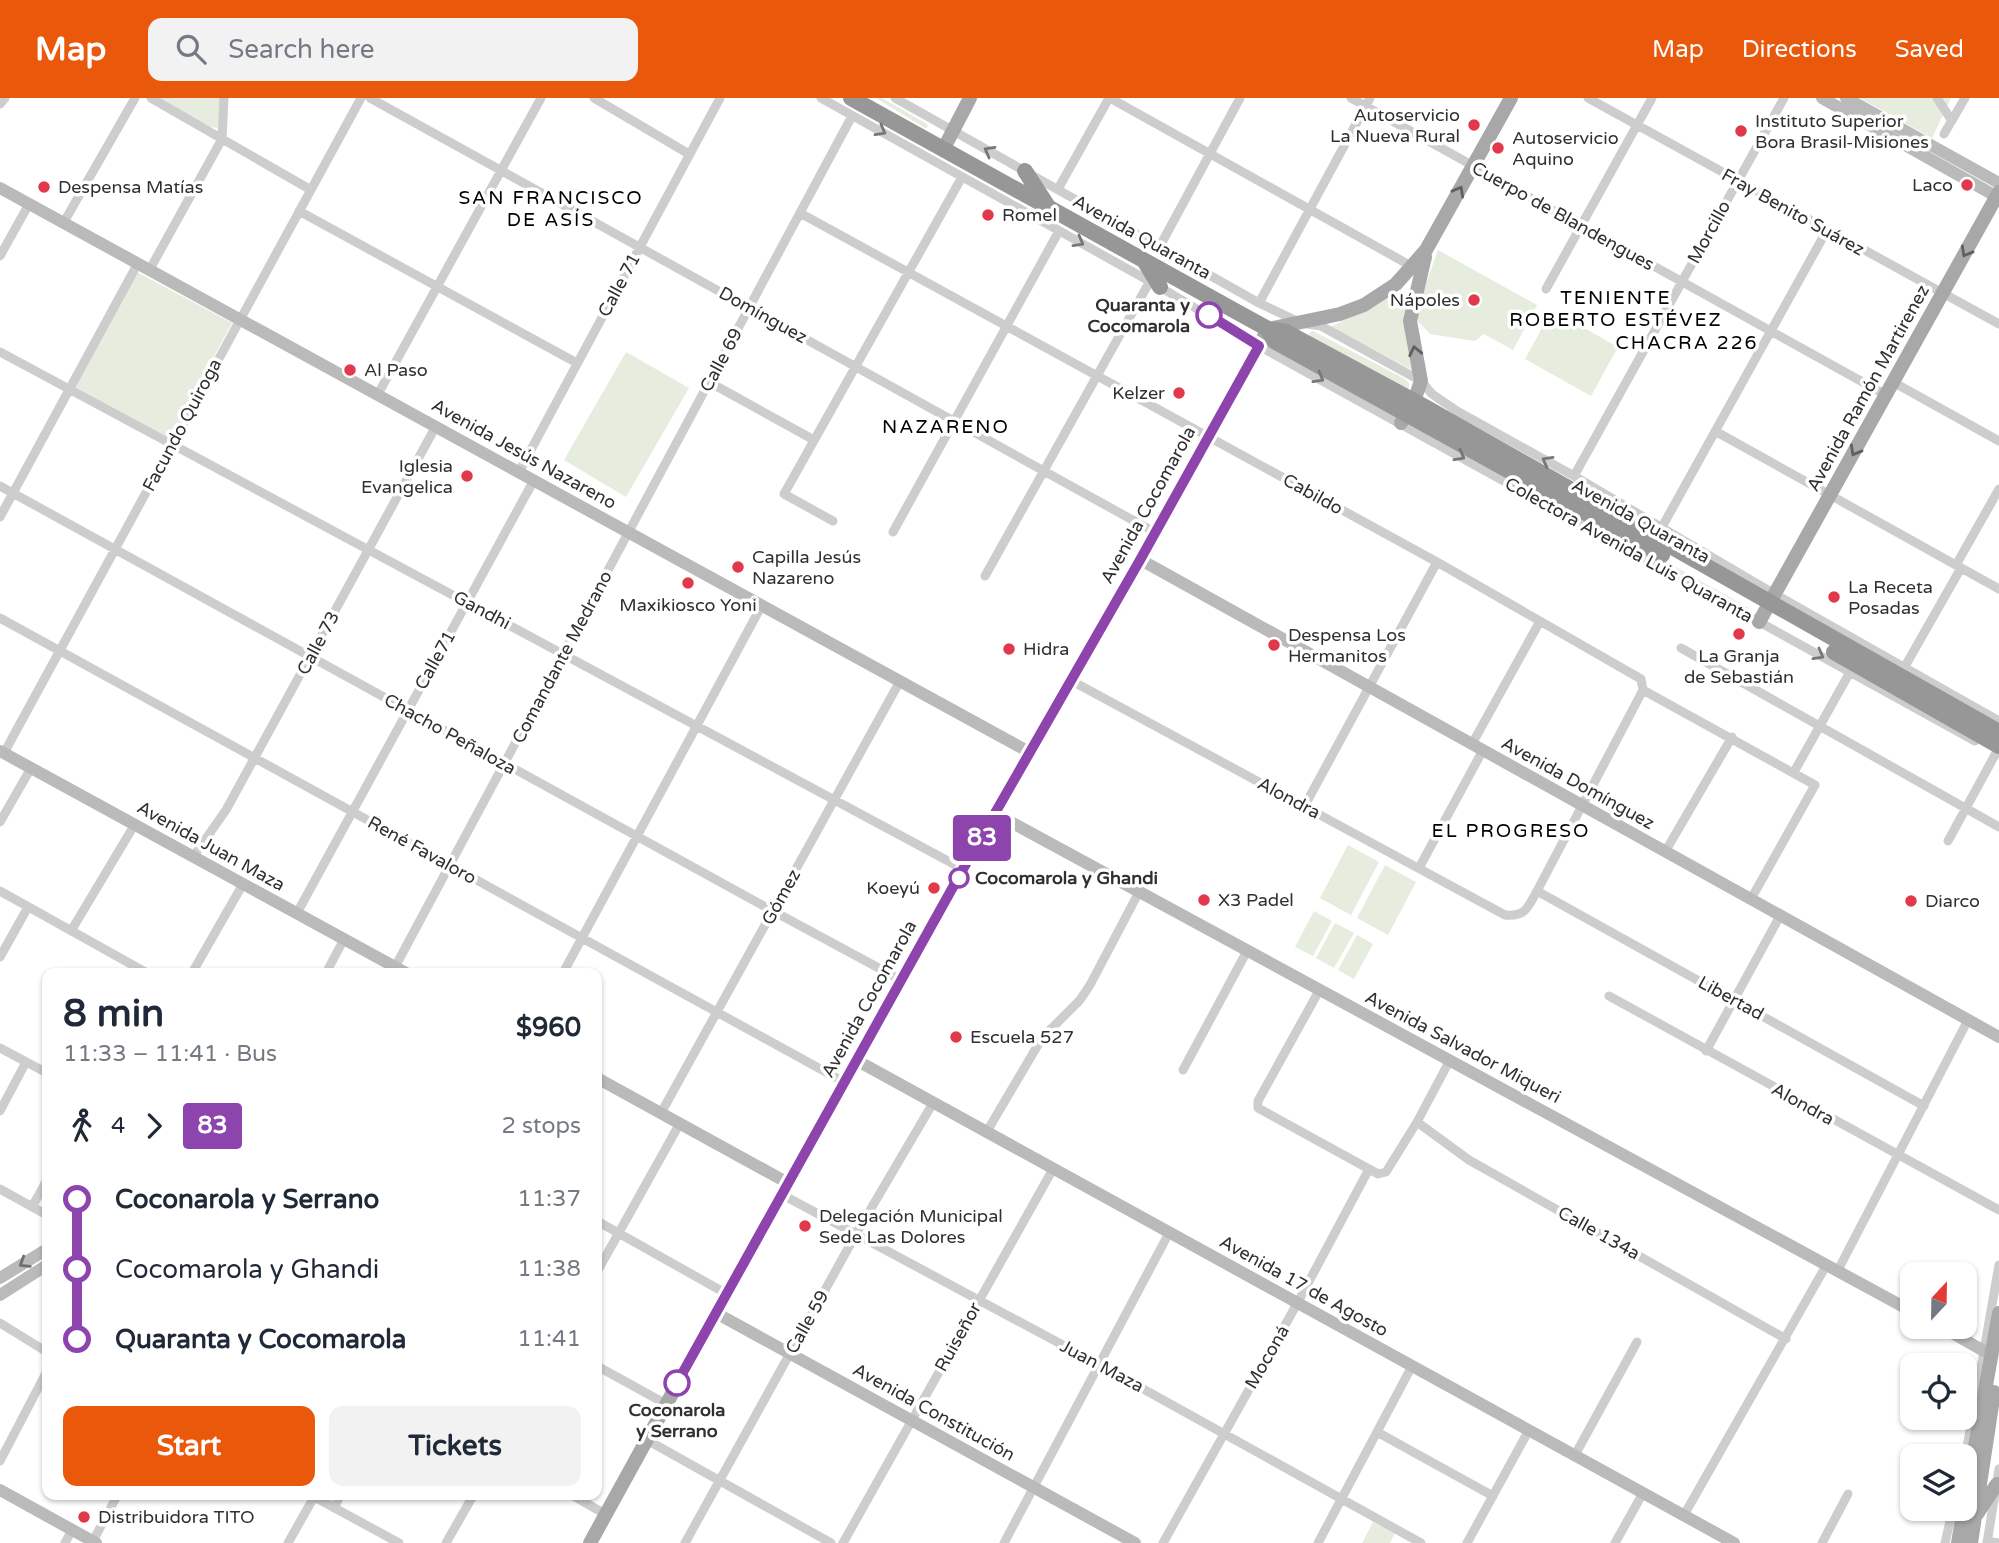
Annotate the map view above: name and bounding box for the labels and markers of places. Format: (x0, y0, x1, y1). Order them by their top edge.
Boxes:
place label: Autoservicio La Nueva Rural (1330, 104, 1460, 147)
place label: Instituto Superior Bora Brasil-Misiones (1755, 110, 1929, 153)
marker: Autoservicio La Nueva Rural (1466, 117, 1482, 133)
marker: Instituto Superior Bora Brasil-Misiones (1733, 123, 1749, 139)
place label: Autoservicio Aquino (1512, 127, 1619, 170)
marker: Autoservicio Aquino (1490, 140, 1506, 156)
place label: Laco (1912, 174, 1953, 196)
place label: Despensa Matías (58, 176, 203, 198)
marker: Laco (1959, 177, 1975, 193)
marker: Despensa Matías (36, 179, 52, 195)
place label: Romel (1002, 204, 1057, 226)
marker: Romel (980, 207, 996, 223)
place label: Nápoles (1390, 289, 1460, 311)
marker: Nápoles (1466, 292, 1482, 308)
place label: Quaranta y Cocomarola (1088, 294, 1190, 337)
marker: Quaranta y Cocomarola (1196, 302, 1222, 328)
place label: Al Paso (364, 359, 428, 381)
marker: Al Paso (342, 362, 358, 378)
place label: Kelzer (1112, 382, 1165, 404)
marker: Kelzer (1171, 385, 1187, 401)
place label: Iglesia Evangelica (361, 455, 453, 498)
marker: Iglesia Evangelica (459, 468, 475, 484)
place label: Capilla Jesús Nazareno (752, 546, 861, 589)
marker: Capilla Jesús Nazareno (730, 559, 746, 575)
marker: Maxikiosco Yoni (680, 575, 696, 591)
place label: La Receta Posadas (1848, 576, 1933, 619)
marker: La Receta Posadas (1826, 589, 1842, 605)
place label: Maxikiosco Yoni (619, 594, 757, 616)
place label: Despensa Los Hermanitos (1288, 624, 1406, 667)
marker: La Granja de Sebastián (1731, 626, 1747, 642)
marker: Despensa Los Hermanitos (1266, 637, 1282, 653)
place label: Hidra (1023, 638, 1069, 660)
marker: Hidra (1001, 641, 1017, 657)
place label: La Granja de Sebastián (1684, 645, 1794, 688)
place label: Cocomarola y Ghandi (975, 867, 1158, 889)
marker: Cocomarola y Ghandi (949, 868, 969, 888)
place label: Koeyú (866, 877, 920, 899)
marker: Koeyú (926, 880, 942, 896)
place label: X3 Padel (1218, 889, 1294, 911)
place label: Diarco (1925, 890, 1980, 912)
marker: X3 Padel (1196, 892, 1212, 908)
marker: Diarco (1903, 893, 1919, 909)
place label: Escuela 527 (970, 1026, 1074, 1048)
marker: Escuela 527 (948, 1029, 964, 1045)
place label: Delegación Municipal Sede Las Dolores (819, 1205, 1003, 1248)
marker: Delegación Municipal Sede Las Dolores (797, 1218, 813, 1234)
marker: Coconarola y Serrano (664, 1370, 690, 1396)
place label: Coconarola y Serrano (629, 1399, 725, 1442)
place label: Distribuidora TITO (98, 1506, 255, 1528)
marker: Distribuidora TITO (76, 1509, 92, 1525)

